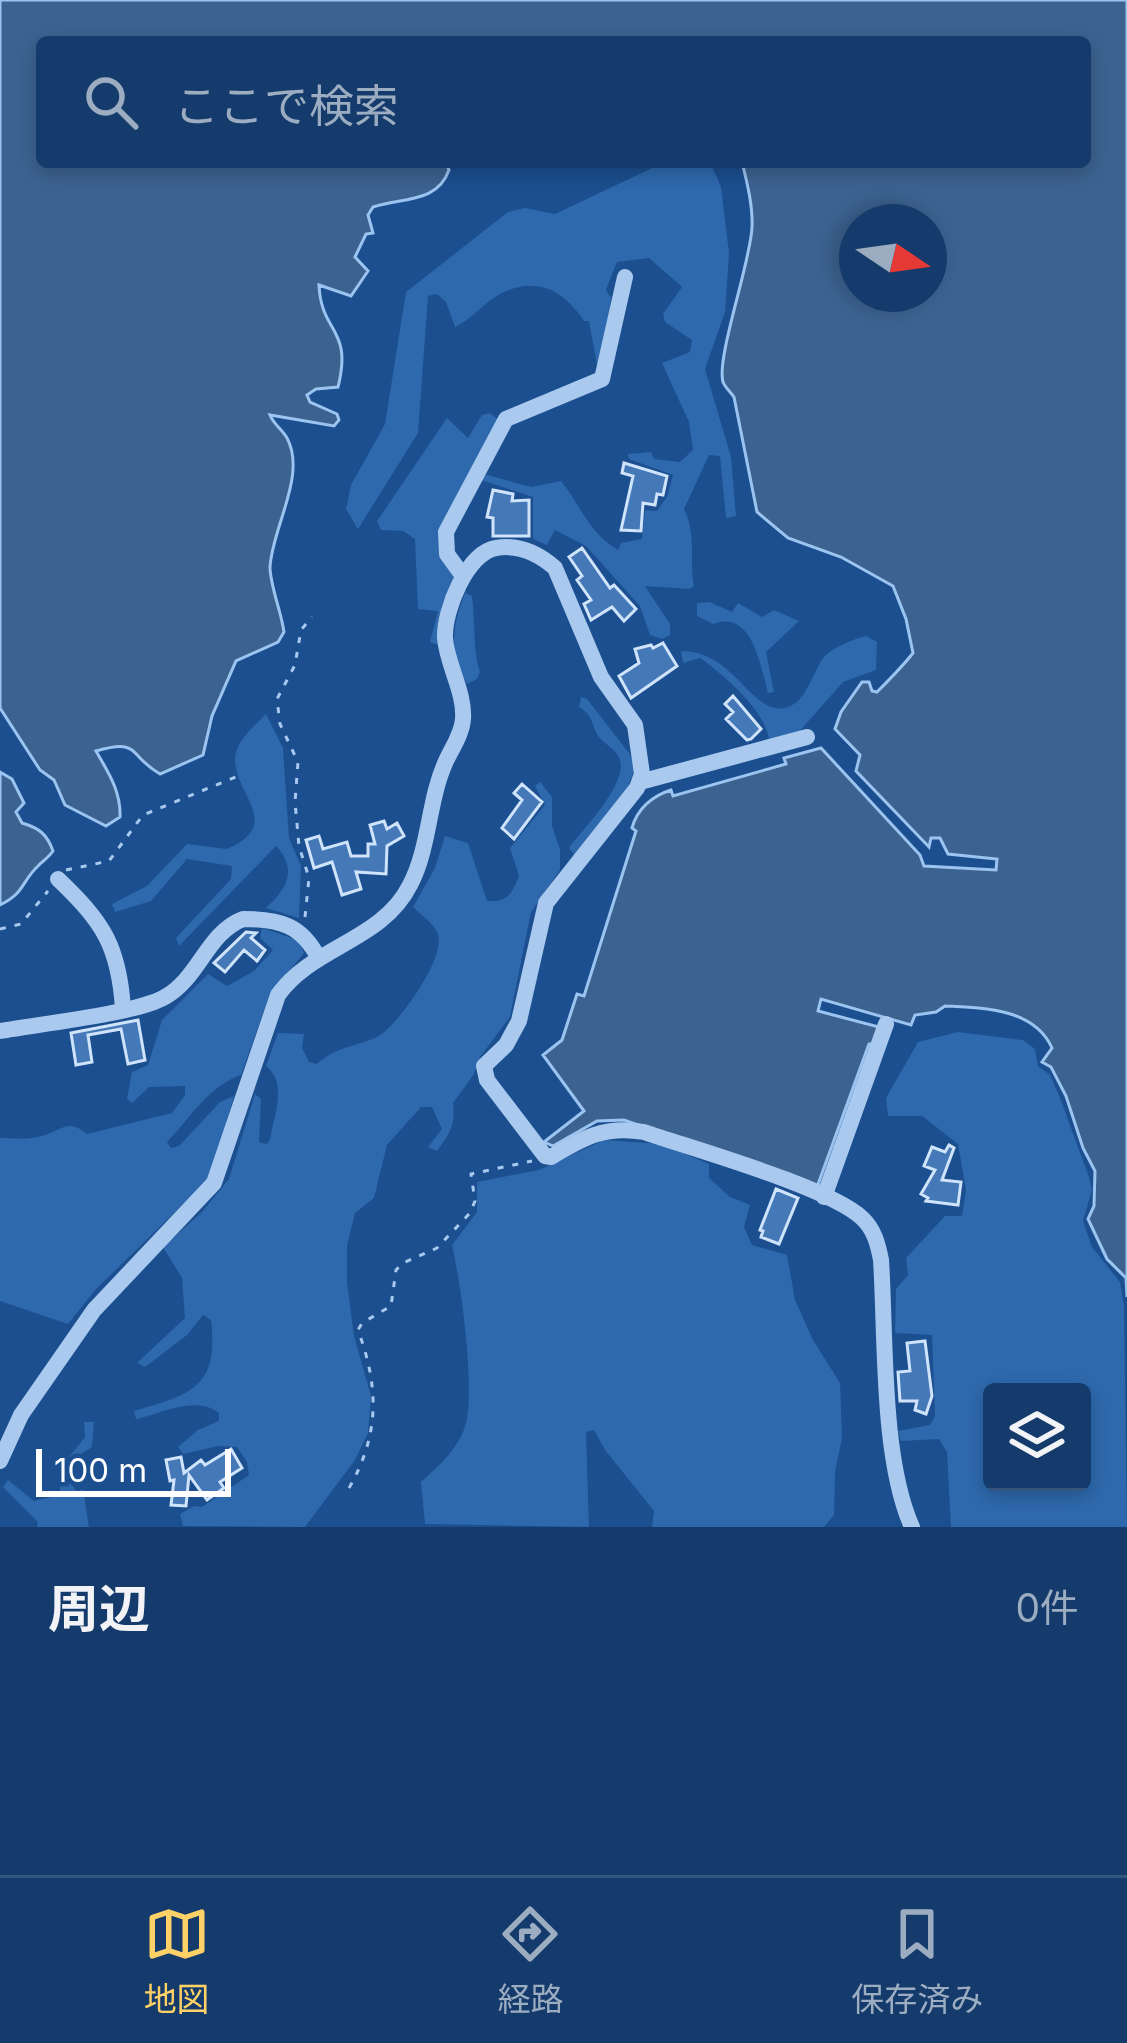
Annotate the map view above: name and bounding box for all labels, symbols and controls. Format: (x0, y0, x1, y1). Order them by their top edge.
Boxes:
search box (36, 36, 1091, 168)
icon: search (78, 69, 144, 135)
text: ここで検索 (174, 78, 399, 133)
north arrow (839, 204, 947, 312)
map controls (983, 1383, 1091, 1491)
button: layers (983, 1383, 1091, 1491)
scale bar (36, 1443, 231, 1496)
text: 100 m (54, 1450, 147, 1490)
text: 周辺 (48, 1578, 150, 1639)
text: 0件 (1015, 1584, 1079, 1631)
tab: 地図 (144, 1901, 210, 2021)
tab: 経路 (497, 1901, 563, 2021)
tab: 保存済み (851, 1901, 983, 2021)

